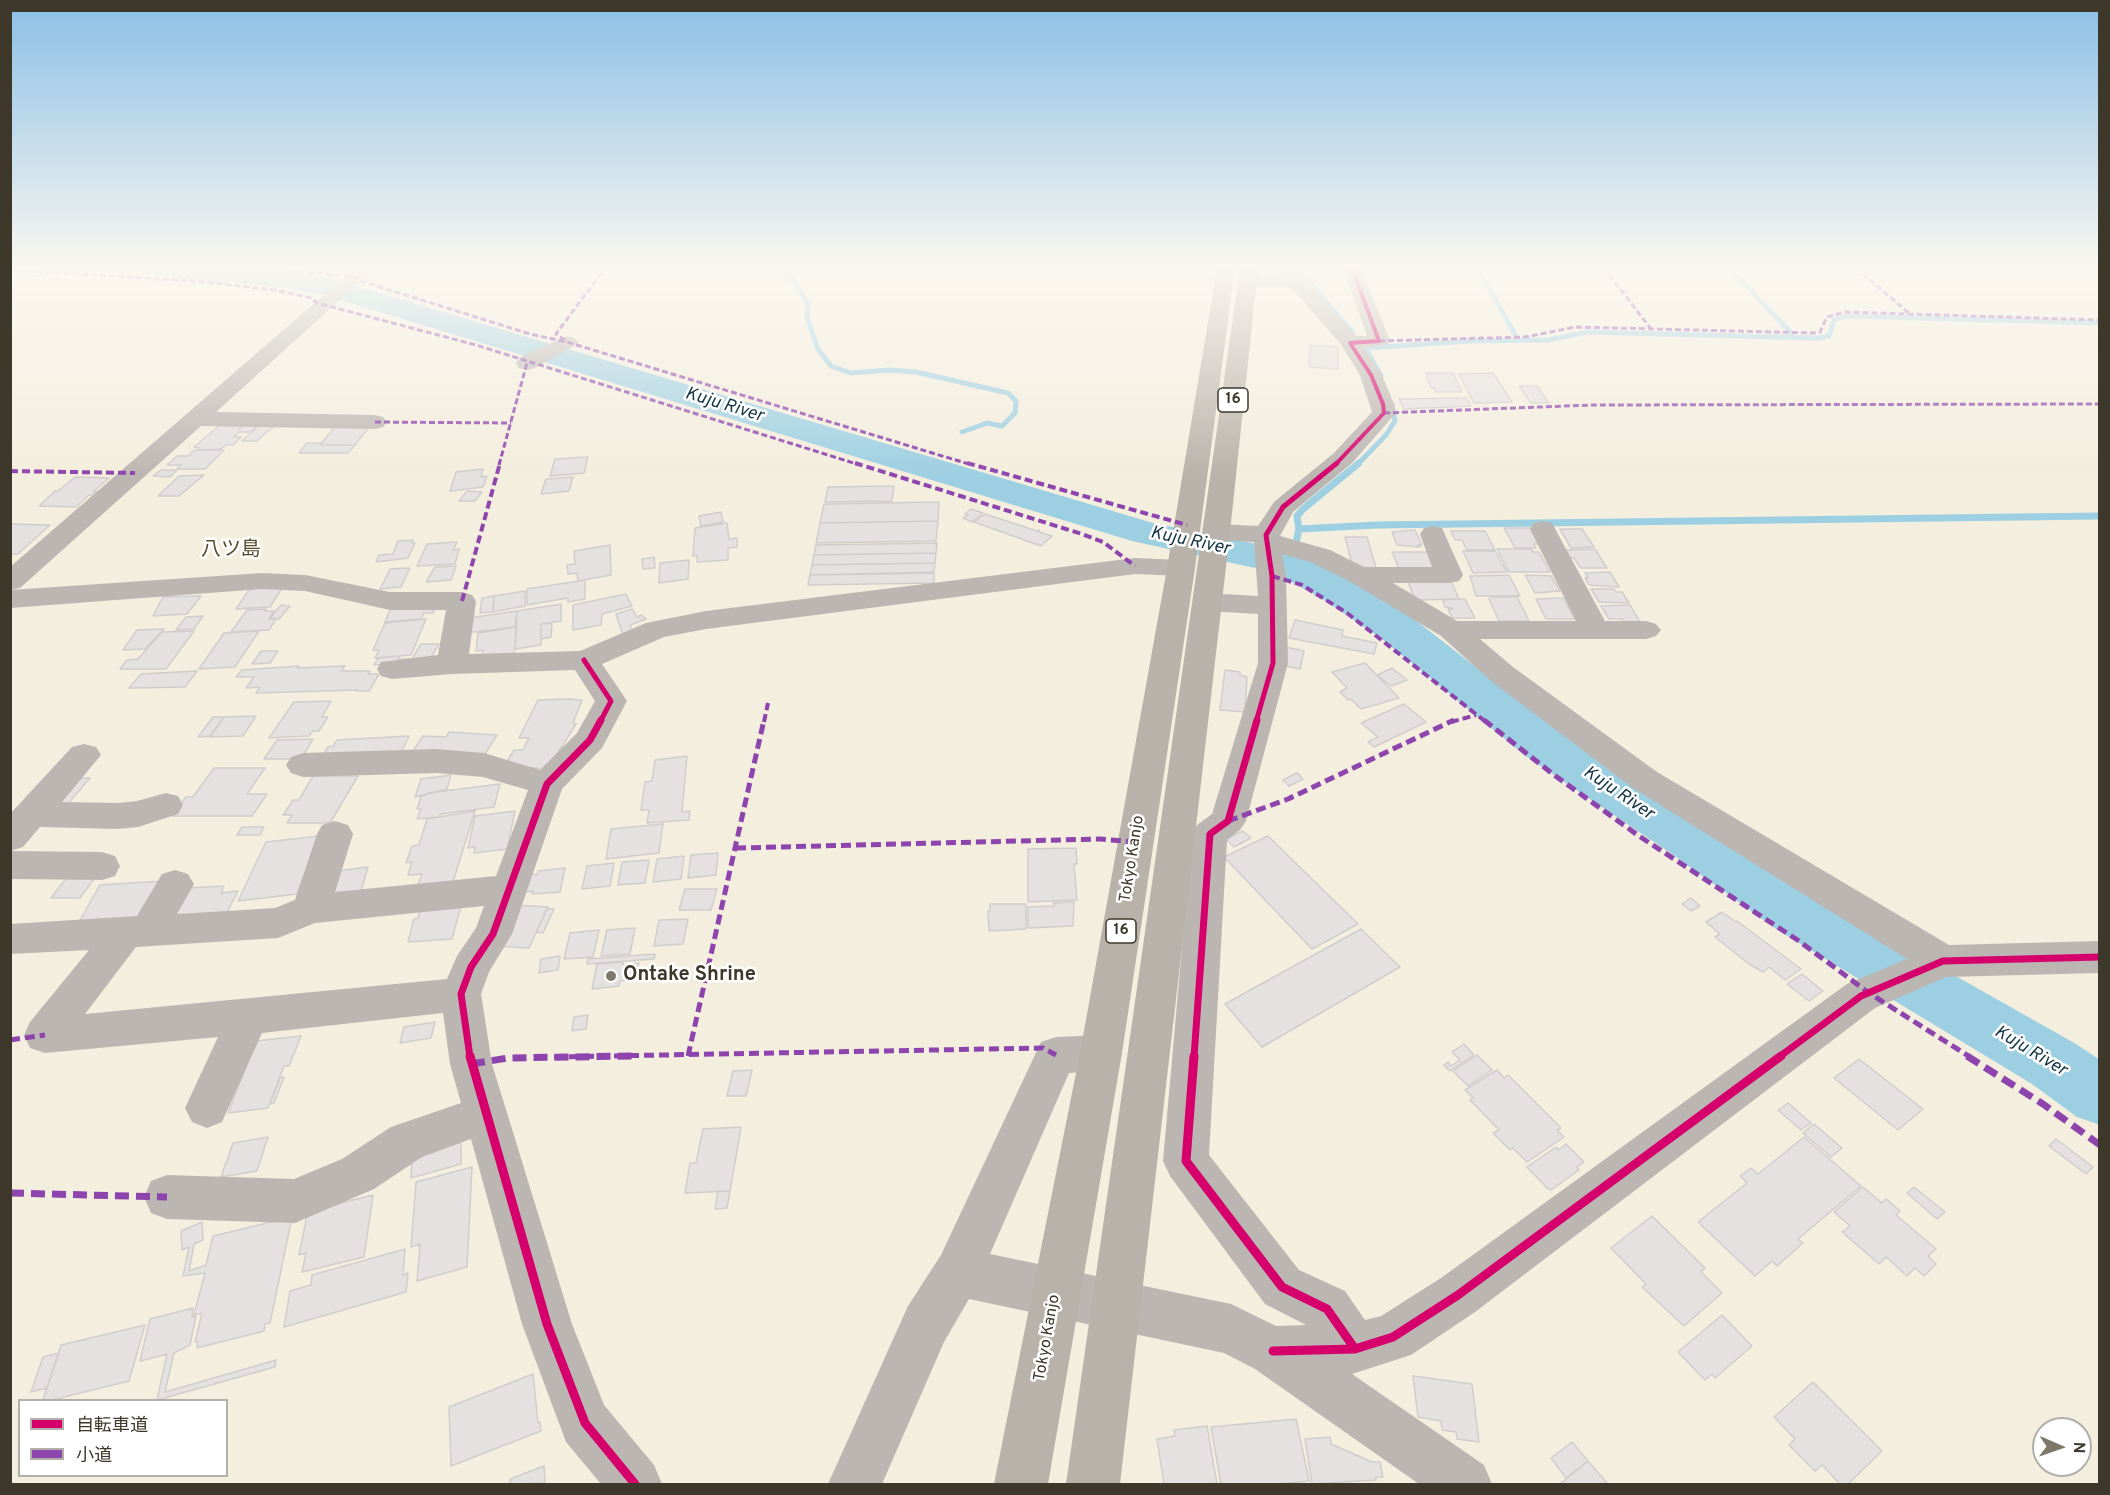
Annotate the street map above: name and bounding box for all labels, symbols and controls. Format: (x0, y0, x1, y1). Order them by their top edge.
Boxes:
water label: Kuju River (682, 384, 766, 428)
road number: 16 (1218, 388, 1248, 412)
water label: Kuju River (1148, 523, 1232, 561)
district label: 八ツ島 (201, 539, 261, 563)
water label: Kuju River (1578, 762, 1658, 826)
street label: Tokyo Kanjo (1117, 814, 1149, 904)
road number: 16 (1106, 919, 1136, 943)
place label: Ontake Shrine (623, 964, 756, 988)
marker: Ontake Shrine (604, 969, 618, 983)
water label: Kuju River (1990, 1022, 2070, 1082)
street label: Tokyo Kanjo (1031, 1293, 1065, 1383)
legend (18, 1399, 228, 1477)
text: 自転車道 (76, 1415, 148, 1438)
north arrow (2032, 1417, 2092, 1477)
text: N (2068, 1441, 2088, 1454)
text: 小道 (76, 1445, 112, 1468)

